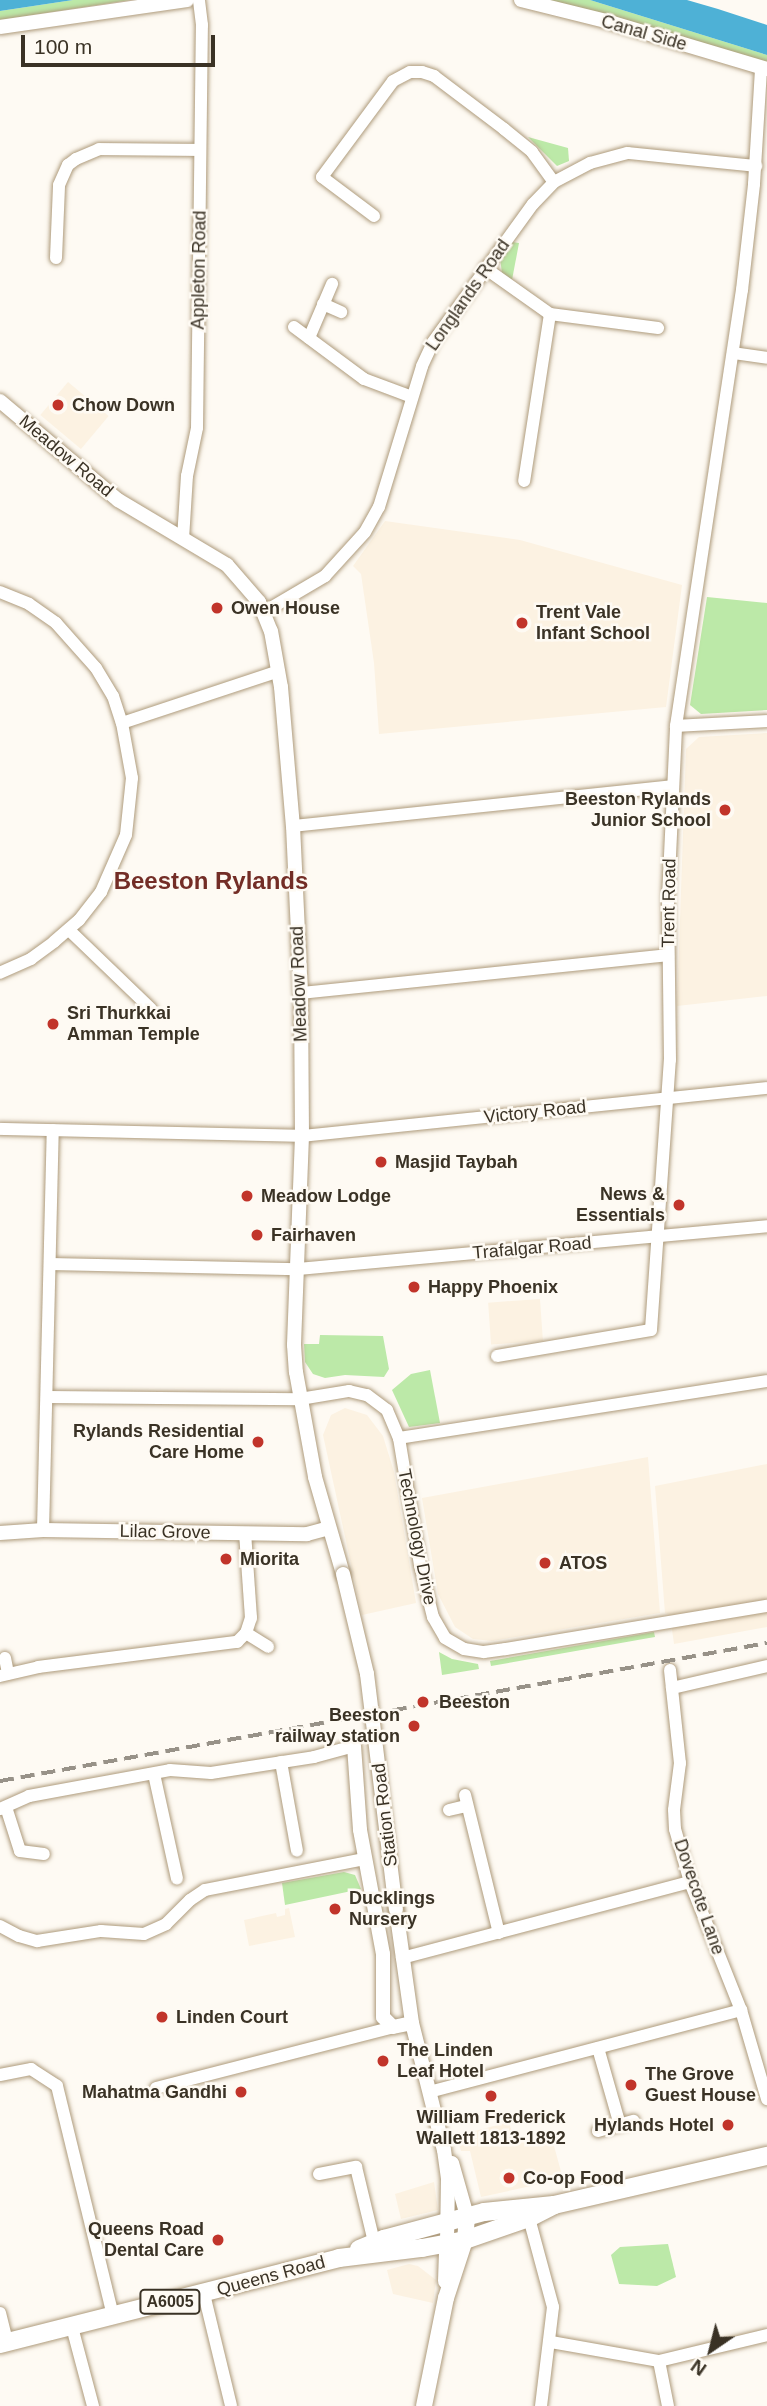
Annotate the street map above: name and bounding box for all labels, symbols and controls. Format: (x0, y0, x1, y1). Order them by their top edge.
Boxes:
street label: Canal Side (599, 10, 689, 56)
scale bar (24, 21, 219, 65)
text: 100 m (34, 35, 92, 58)
street label: Appleton Road (187, 210, 211, 330)
street label: Longlands Road (422, 235, 514, 355)
place label: Chow Down (72, 394, 175, 416)
marker: Chow Down (50, 397, 66, 413)
street label: Meadow Road (15, 410, 117, 502)
place label: Owen House (231, 597, 340, 619)
marker: Owen House (209, 600, 225, 616)
place label: Trent Vale Infant School (536, 602, 650, 644)
marker: Trent Vale Infant School (514, 615, 530, 631)
place label: Beeston Rylands Junior School (565, 789, 711, 832)
marker: Beeston Rylands Junior School (717, 802, 733, 818)
street label: Trent Road (657, 858, 681, 948)
district label: Beeston Rylands (114, 867, 308, 895)
street label: Meadow Road (286, 926, 312, 1042)
place label: Sri Thurkkai Amman Temple (67, 1003, 200, 1046)
marker: Sri Thurkkai Amman Temple (45, 1016, 61, 1032)
street label: Victory Road (483, 1096, 587, 1128)
place label: Masjid Taybah (395, 1151, 518, 1173)
marker: Masjid Taybah (373, 1154, 389, 1170)
place label: News & Essentials (576, 1184, 665, 1226)
place label: Meadow Lodge (261, 1185, 391, 1207)
marker: Meadow Lodge (239, 1188, 255, 1204)
marker: News & Essentials (671, 1197, 687, 1213)
place label: Fairhaven (271, 1224, 356, 1246)
marker: Fairhaven (249, 1227, 265, 1243)
street label: Trafalgar Road (472, 1232, 592, 1264)
place label: Happy Phoenix (428, 1276, 558, 1298)
marker: Happy Phoenix (406, 1279, 422, 1295)
place label: Rylands Residential Care Home (73, 1421, 244, 1464)
marker: Rylands Residential Care Home (250, 1434, 266, 1450)
street label: Technology Drive (393, 1467, 441, 1607)
street label: Lilac Grove (119, 1520, 211, 1544)
place label: Miorita (240, 1548, 299, 1570)
marker: Miorita (218, 1551, 234, 1567)
place label: ATOS (559, 1552, 607, 1574)
marker: ATOS (537, 1555, 553, 1571)
place label: Beeston (439, 1691, 510, 1713)
marker: Beeston (413, 1692, 433, 1712)
place label: Beeston railway station (275, 1705, 400, 1748)
marker: Beeston railway station (406, 1718, 422, 1734)
street label: Station Road (368, 1762, 402, 1868)
street label: Dovecote Lane (669, 1836, 729, 1958)
place label: Ducklings Nursery (349, 1888, 435, 1930)
marker: Ducklings Nursery (327, 1901, 343, 1917)
place label: Linden Court (176, 2006, 288, 2028)
marker: Linden Court (154, 2009, 170, 2025)
place label: The Linden Leaf Hotel (397, 2040, 493, 2082)
marker: The Linden Leaf Hotel (375, 2053, 391, 2069)
place label: The Grove Guest House (645, 2064, 756, 2106)
marker: The Grove Guest House (623, 2077, 639, 2093)
place label: Mahatma Gandhi (82, 2081, 227, 2103)
marker: Mahatma Gandhi (233, 2084, 249, 2100)
marker: William Frederick Wallett 1813-1892 (483, 2088, 499, 2104)
place label: William Frederick Wallett 1813-1892 (416, 2107, 566, 2150)
place label: Hylands Hotel (594, 2114, 714, 2136)
marker: Hylands Hotel (720, 2117, 736, 2133)
place label: Co-op Food (523, 2167, 624, 2189)
marker: Co-op Food (501, 2170, 517, 2186)
place label: Queens Road Dental Care (88, 2219, 204, 2262)
marker: Queens Road Dental Care (210, 2232, 226, 2248)
street label: Queens Road (215, 2251, 327, 2301)
road number: A6005 (138, 2290, 202, 2314)
north arrow (676, 2315, 746, 2385)
text: N (687, 2355, 710, 2380)

